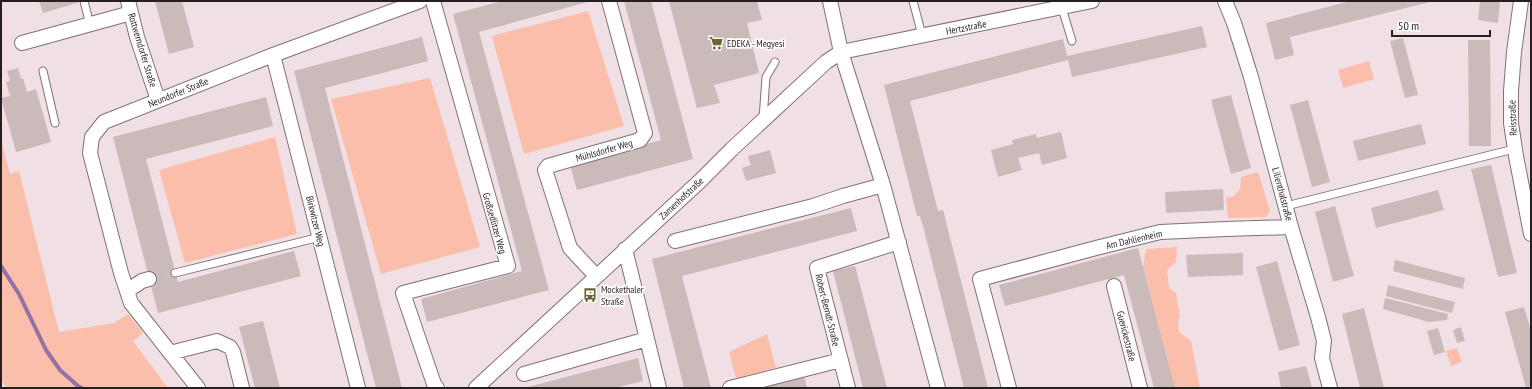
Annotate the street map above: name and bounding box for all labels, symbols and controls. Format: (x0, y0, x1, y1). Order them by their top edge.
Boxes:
street label: Rottwerndorfer Straße (125, 11, 160, 89)
scale bar (1392, 12, 1490, 38)
street label: Hertzstraße (945, 17, 987, 38)
text: 50 m (1398, 18, 1419, 33)
supermarket icon: EDEKA - Megyesi (708, 35, 724, 51)
place label: EDEKA - Megyesi (727, 37, 785, 50)
street label: Neundorfer Straße (146, 74, 210, 110)
street label: Reisstraße (1505, 100, 1520, 136)
street label: Mühlsdorfer Weg (574, 136, 634, 165)
street label: Lilienthalstraße (1269, 166, 1296, 222)
street label: Zamenhofstraße (656, 174, 706, 222)
street label: Großsedlitzer Weg (480, 191, 509, 255)
street label: Birkwitzer Weg (303, 195, 328, 248)
street label: Am Dahlienheim (1105, 227, 1163, 252)
street label: Robert-Berndt-Straße (812, 273, 843, 348)
place label: Mockethaler Straße (601, 283, 644, 308)
bus stop icon: Mockethaler Straße (582, 287, 598, 303)
street label: Guerickestraße (1114, 309, 1139, 363)

